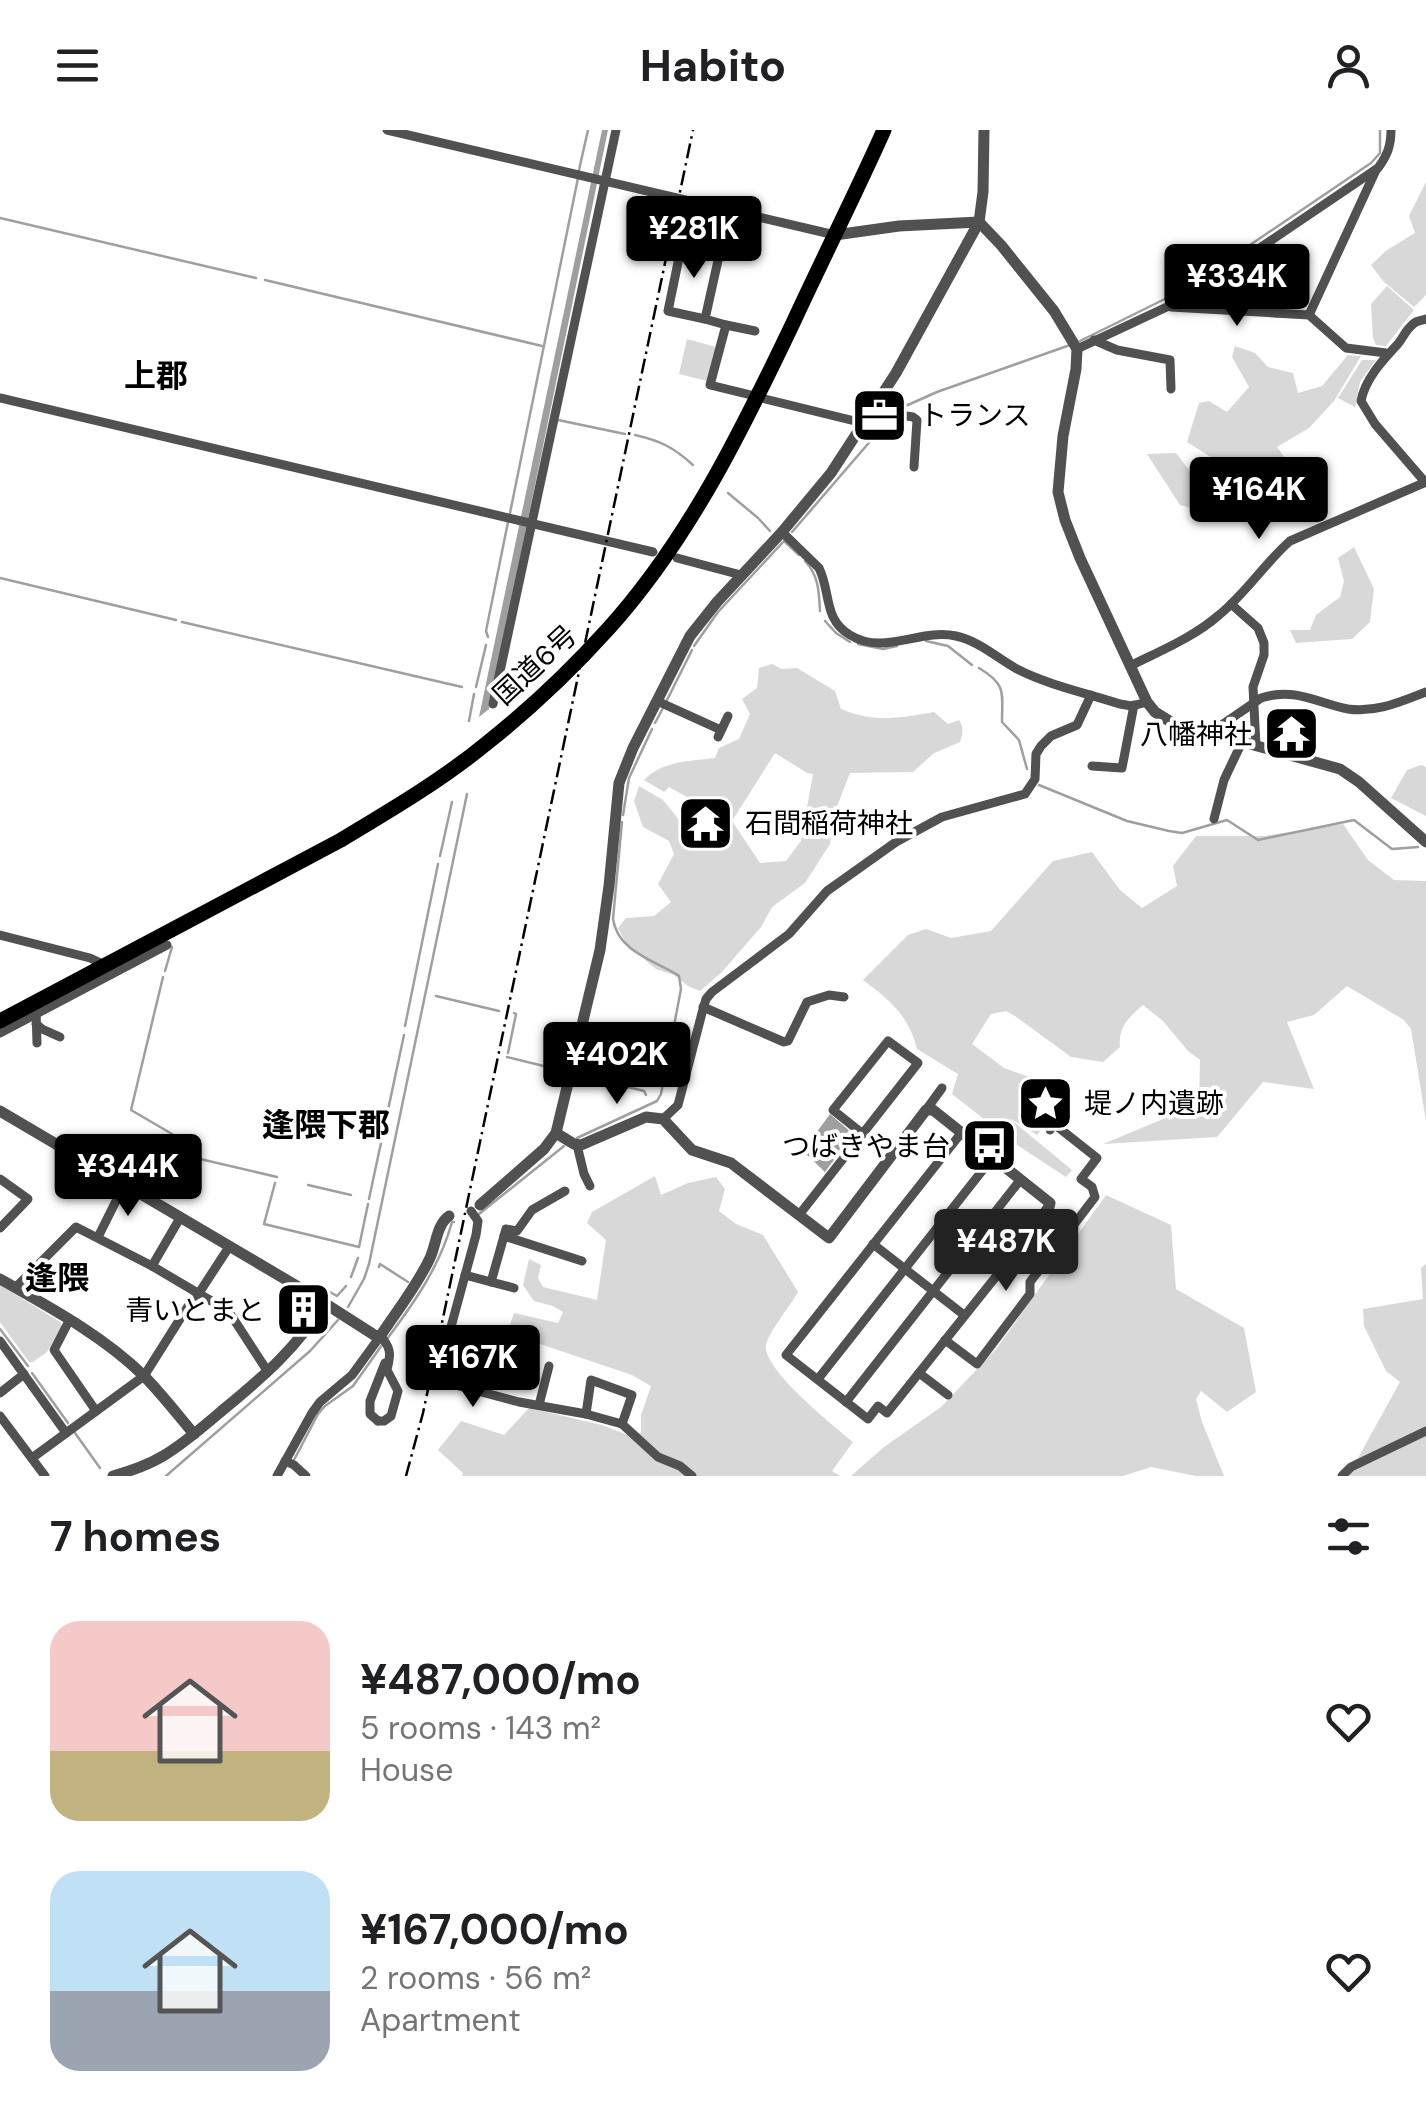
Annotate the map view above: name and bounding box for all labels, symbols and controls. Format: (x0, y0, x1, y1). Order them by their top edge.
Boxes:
text: Habito (640, 36, 786, 95)
icon: menu (50, 38, 105, 93)
icon: person (1321, 38, 1376, 93)
pin: ¥281K (624, 196, 764, 281)
text: ¥281K (648, 207, 740, 249)
pin: ¥334K (1167, 244, 1307, 329)
text: ¥334K (1186, 255, 1288, 297)
district label: 上郡 (124, 355, 188, 397)
office icon: トランス (850, 385, 910, 445)
place label: トランス (919, 397, 1030, 434)
pin: ¥164K (1189, 457, 1329, 542)
text: ¥164K (1212, 468, 1306, 510)
street label: 国道6号 (485, 617, 585, 713)
temple icon: 八幡神社 (1261, 704, 1321, 764)
place label: 八幡神社 (1140, 716, 1252, 753)
temple icon: 石間稲荷神社 (676, 793, 736, 853)
place label: 石間稲荷神社 (745, 805, 913, 842)
pin: ¥402K (547, 1022, 687, 1107)
text: ¥402K (565, 1033, 669, 1075)
place icon: 堤ノ内遺跡 (1015, 1073, 1075, 1133)
place label: 堤ノ内遺跡 (1084, 1085, 1224, 1122)
district label: 逢隈下郡 (262, 1104, 390, 1146)
bus stop icon: つばきやま台 (959, 1116, 1019, 1176)
place label: つばきやま台 (782, 1128, 950, 1165)
pin: ¥344K (58, 1134, 198, 1219)
text: ¥344K (77, 1145, 179, 1187)
pin: ¥487K (936, 1209, 1076, 1294)
text: ¥487K (956, 1220, 1056, 1262)
district label: 逢隈 (25, 1257, 89, 1299)
building icon: 青いとまと (274, 1280, 334, 1340)
place label: 青いとまと (125, 1292, 265, 1329)
pin: ¥167K (403, 1325, 543, 1410)
text: ¥167K (428, 1336, 518, 1378)
text: 7 homes (50, 1509, 221, 1564)
icon: filters (1321, 1509, 1376, 1564)
text: ¥487,000/mo (360, 1652, 641, 1707)
icon: home (130, 1661, 250, 1781)
icon: heart (1321, 1694, 1376, 1749)
text: 5 rooms · 143 m² (360, 1707, 601, 1749)
text: House (360, 1749, 453, 1791)
text: ¥167,000/mo (360, 1902, 629, 1957)
icon: home (130, 1911, 250, 2031)
icon: heart (1321, 1944, 1376, 1999)
text: 2 rooms · 56 m² (360, 1957, 591, 1999)
text: Apartment (360, 1999, 521, 2041)

